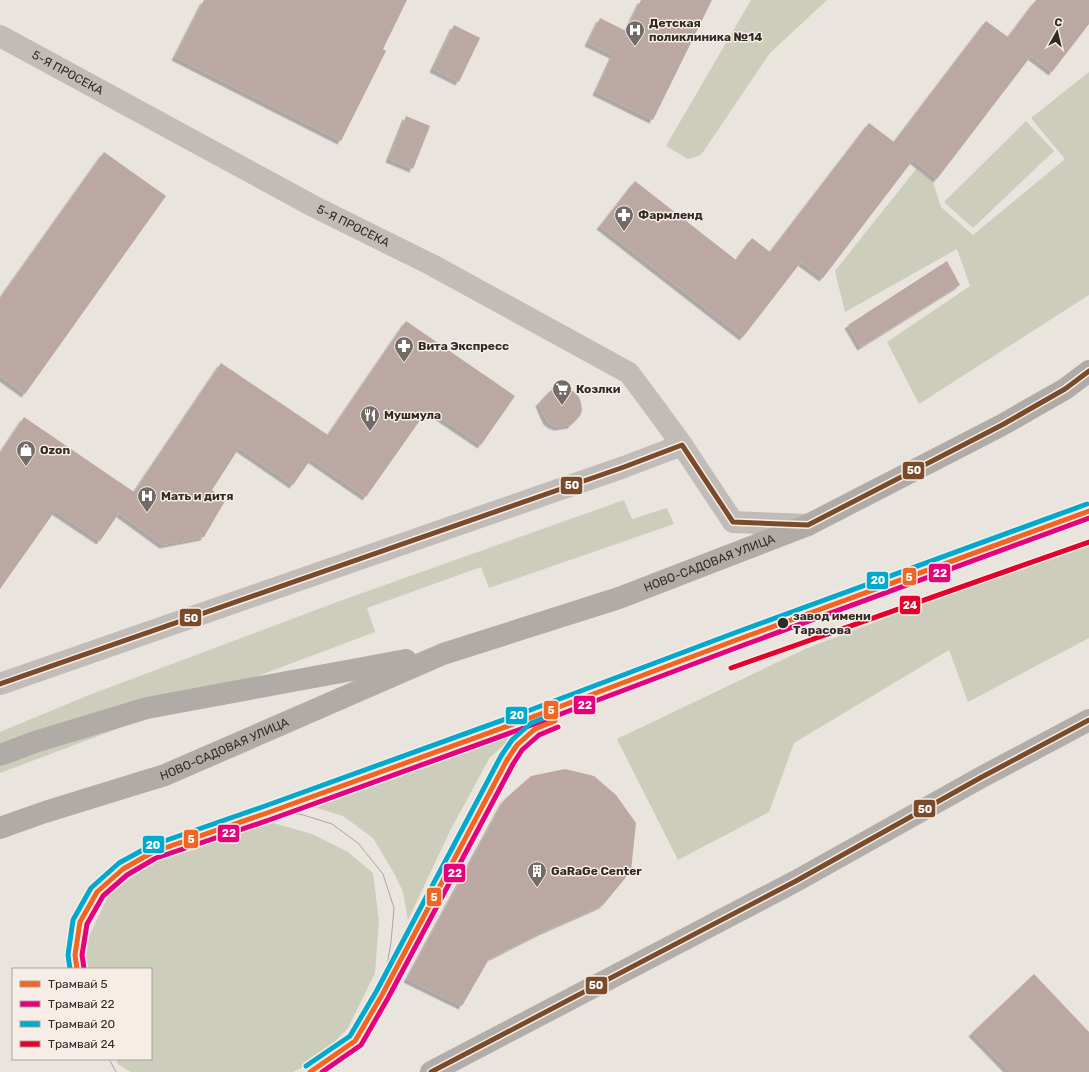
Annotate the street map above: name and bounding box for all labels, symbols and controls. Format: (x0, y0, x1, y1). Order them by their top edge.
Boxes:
north arrow (1037, 12, 1077, 52)
place label: Детская поликлиника №14 (649, 16, 762, 44)
text: С (1054, 16, 1063, 30)
hospital icon: Детская поликлиника №14 (624, 19, 646, 47)
street label: 5-Я ПРОСЕКА (29, 48, 106, 98)
street label: 5-Я ПРОСЕКА (315, 202, 392, 250)
pharmacy icon: Фармленд (613, 204, 635, 232)
place label: Фармленд (638, 208, 703, 222)
pharmacy icon: Вита Экспресс (393, 335, 415, 363)
place label: Вита Экспресс (418, 339, 509, 353)
supermarket icon: Козлки (551, 378, 573, 406)
place label: Козлки (576, 382, 621, 396)
restaurant icon: Мушмула (359, 404, 381, 432)
place label: Мушмула (384, 408, 441, 422)
shop icon: Ozon (15, 439, 37, 467)
place label: Ozon (40, 443, 70, 457)
line badge: 50 (902, 461, 925, 480)
text: 50 (907, 464, 921, 477)
line badge: 50 (560, 476, 583, 495)
text: 50 (565, 479, 579, 492)
hospital icon: Мать и дитя (136, 485, 158, 513)
place label: Мать и дитя (161, 489, 233, 503)
street label: НОВО-САДОВАЯ УЛИЦА (642, 532, 777, 595)
line badge: 22 (928, 563, 951, 583)
line badge: 5 (902, 567, 917, 586)
text: 22 (933, 567, 947, 580)
line badge: 20 (866, 571, 889, 590)
text: 5 (905, 571, 913, 584)
text: 20 (871, 574, 885, 587)
line badge: 24 (899, 595, 921, 615)
text: 24 (903, 599, 918, 612)
line badge: 50 (179, 608, 202, 627)
place label: завод имени Тарасова (793, 609, 871, 637)
text: 50 (184, 612, 198, 625)
marker: завод имени Тарасова (776, 616, 790, 630)
line badge: 22 (573, 695, 596, 715)
text: 22 (578, 699, 592, 712)
line badge: 5 (543, 700, 559, 720)
text: 5 (547, 704, 555, 717)
line badge: 20 (505, 706, 528, 725)
text: 20 (510, 709, 524, 722)
street label: НОВО-САДОВАЯ УЛИЦА (158, 715, 291, 783)
line badge: 50 (913, 799, 936, 818)
text: 50 (918, 803, 932, 816)
line badge: 22 (217, 824, 240, 843)
text: 22 (222, 827, 236, 840)
line badge: 5 (183, 829, 199, 849)
text: 5 (187, 833, 195, 846)
line badge: 20 (142, 835, 165, 854)
text: 20 (146, 839, 160, 852)
building icon: GaRaGe Center (526, 860, 548, 888)
line badge: 22 (443, 863, 466, 883)
place label: GaRaGe Center (551, 864, 642, 878)
text: 22 (448, 867, 462, 880)
line badge: 5 (426, 887, 442, 907)
text: 5 (430, 891, 438, 904)
legend (12, 968, 152, 1060)
line badge: 50 (585, 976, 608, 995)
text: Трамвай 5 (48, 977, 108, 991)
text: 50 (589, 979, 603, 992)
text: Трамвай 22 (48, 997, 115, 1011)
text: Трамвай 20 (48, 1017, 115, 1031)
text: Трамвай 24 (48, 1037, 115, 1051)

